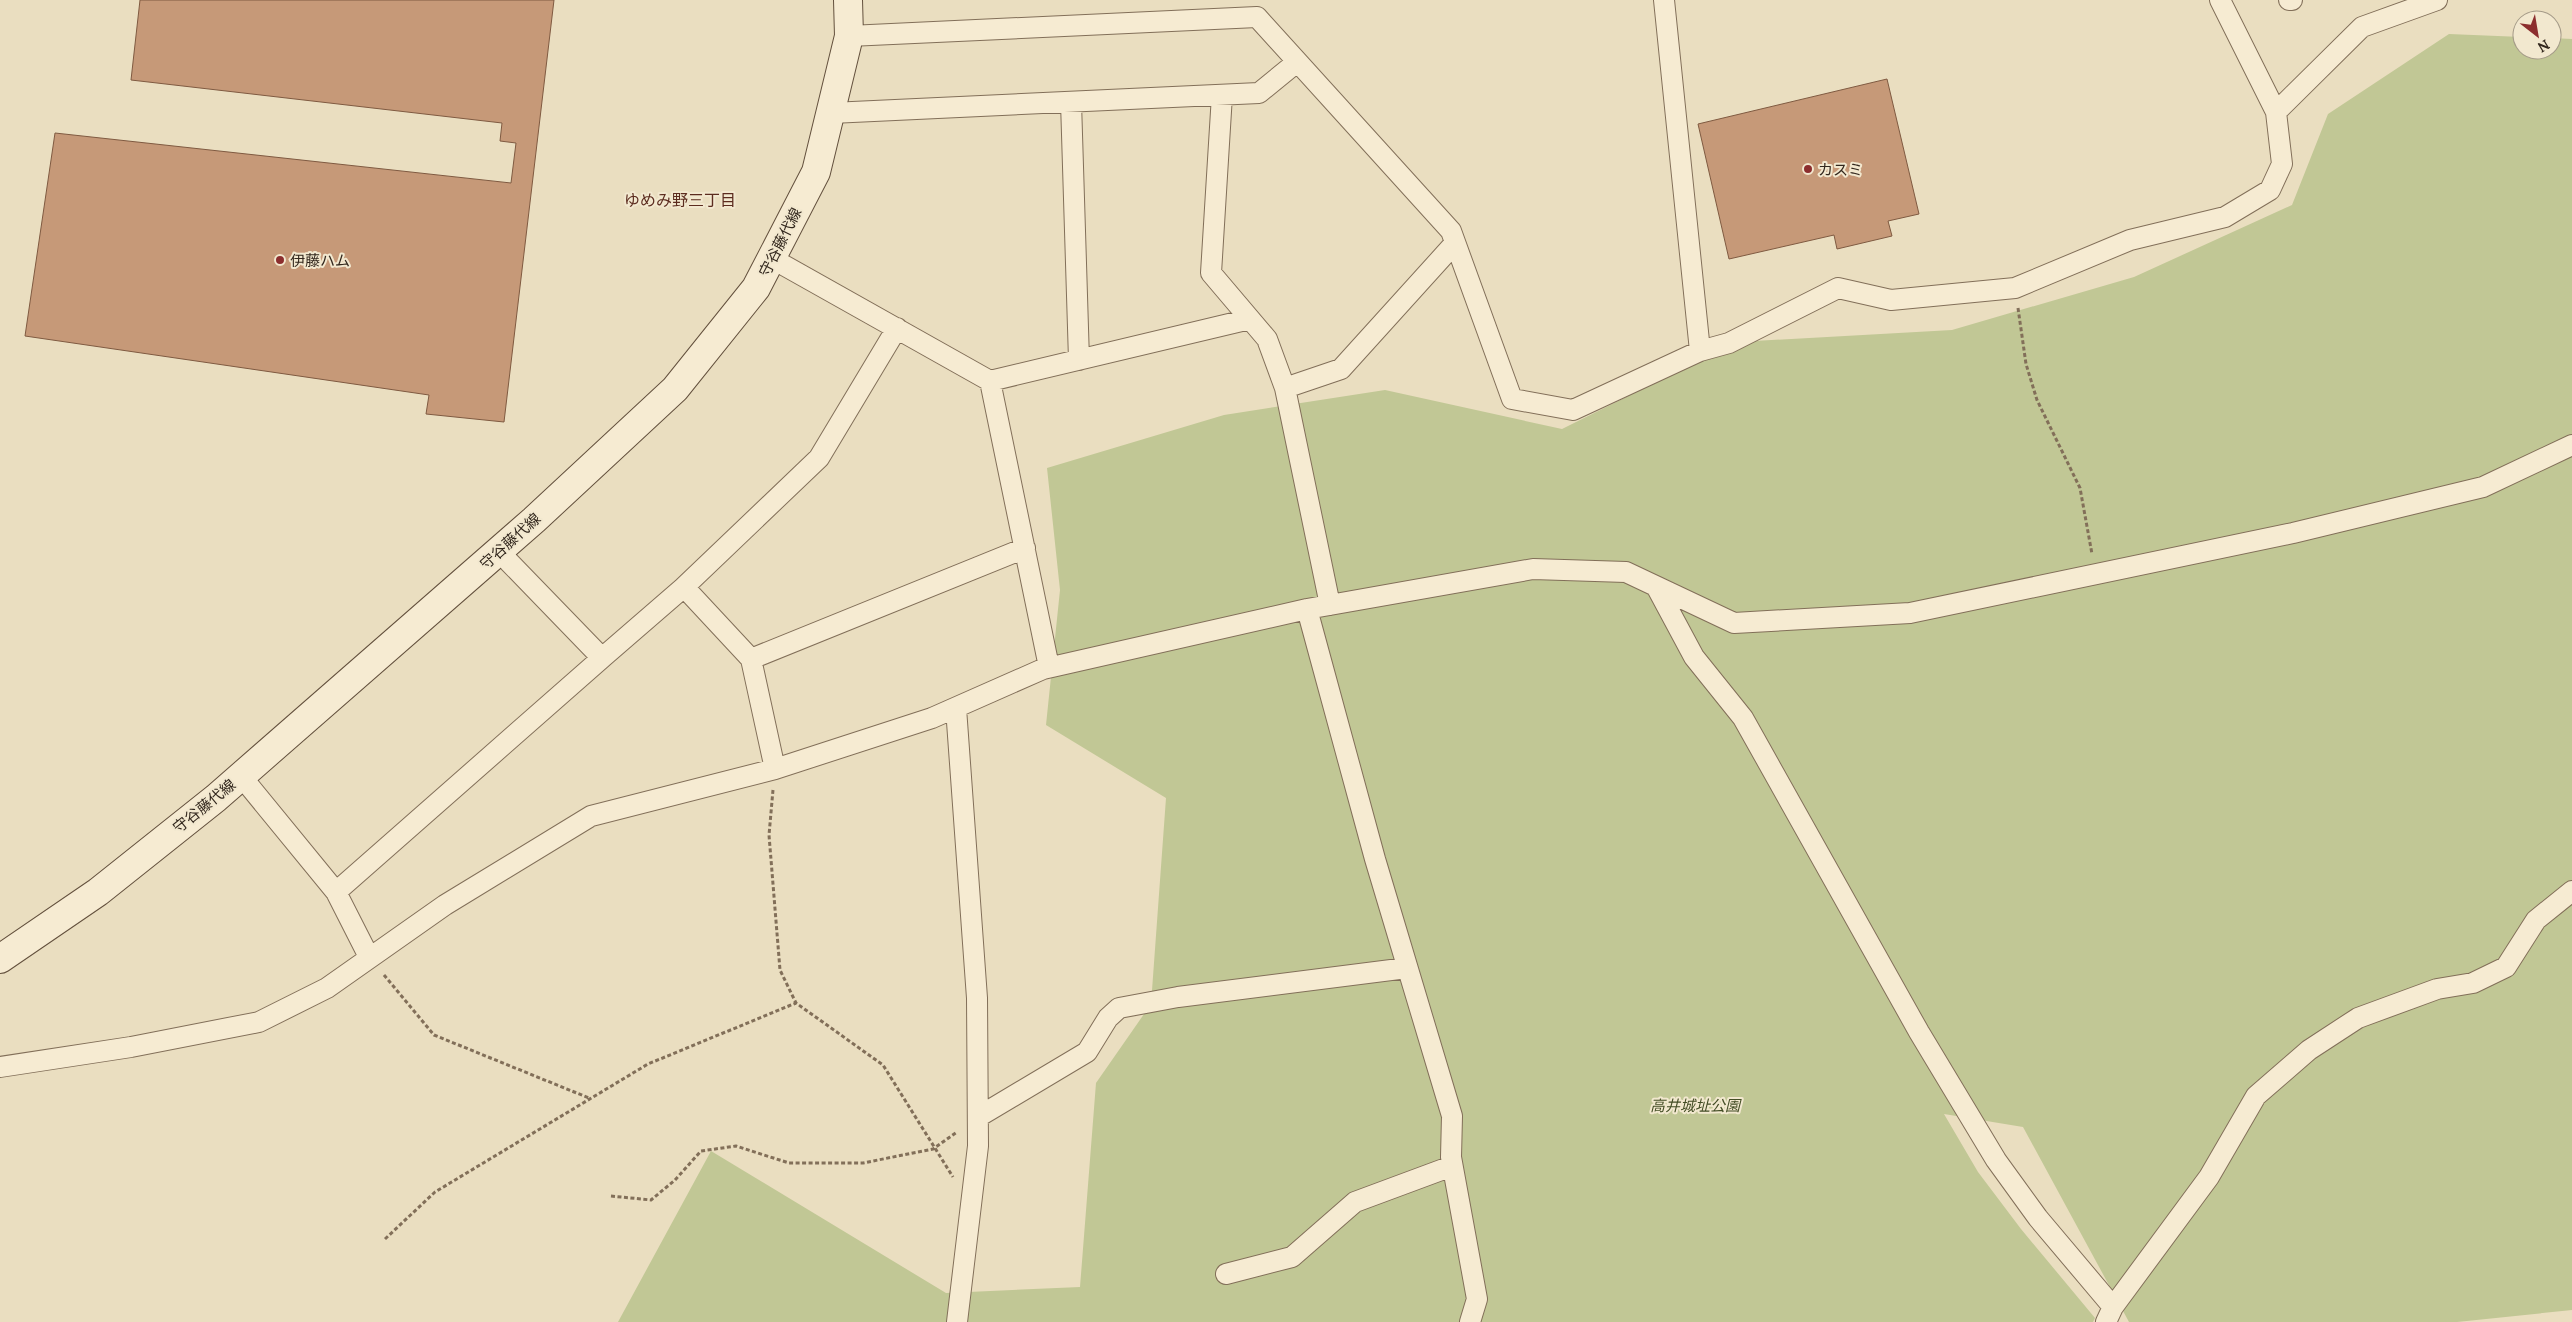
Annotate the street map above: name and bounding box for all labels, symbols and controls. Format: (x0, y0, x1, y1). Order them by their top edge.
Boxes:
north arrow (2512, 10, 2562, 60)
text: N (2534, 36, 2553, 57)
place label: カスミ (1818, 160, 1863, 179)
marker: カスミ (1802, 163, 1814, 175)
district label: ゆめみ野三丁目 (624, 190, 736, 210)
street label: 守谷藤代線 (755, 204, 805, 280)
place label: 伊藤ハム (290, 251, 350, 270)
marker: 伊藤ハム (274, 254, 286, 266)
street label: 守谷藤代線 (476, 509, 544, 573)
street label: 守谷藤代線 (169, 775, 239, 837)
park label: 高井城址公園 (1650, 1096, 1742, 1115)

